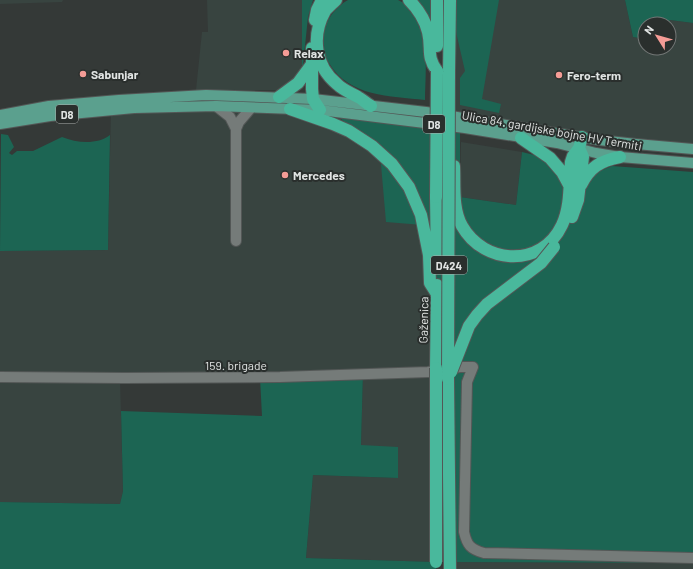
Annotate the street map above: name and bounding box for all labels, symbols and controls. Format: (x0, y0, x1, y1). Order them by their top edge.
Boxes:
north arrow (637, 16, 677, 56)
text: N (641, 23, 656, 37)
place label: Relax (294, 46, 324, 60)
marker: Relax (281, 48, 291, 58)
place label: Sabunjar (91, 67, 139, 81)
place label: Fero-term (567, 68, 621, 82)
marker: Sabunjar (78, 69, 88, 79)
marker: Fero-term (554, 70, 564, 80)
road number: D8 (56, 105, 78, 123)
street label: Ulica 84. gardijske bojne HV Termiti (461, 107, 643, 153)
road number: D8 (423, 115, 445, 133)
place label: Mercedes (293, 168, 345, 182)
marker: Mercedes (280, 170, 290, 180)
road number: D424 (431, 256, 467, 274)
street label: Gaženica (416, 296, 430, 344)
street label: 159. brigade (205, 358, 267, 372)

